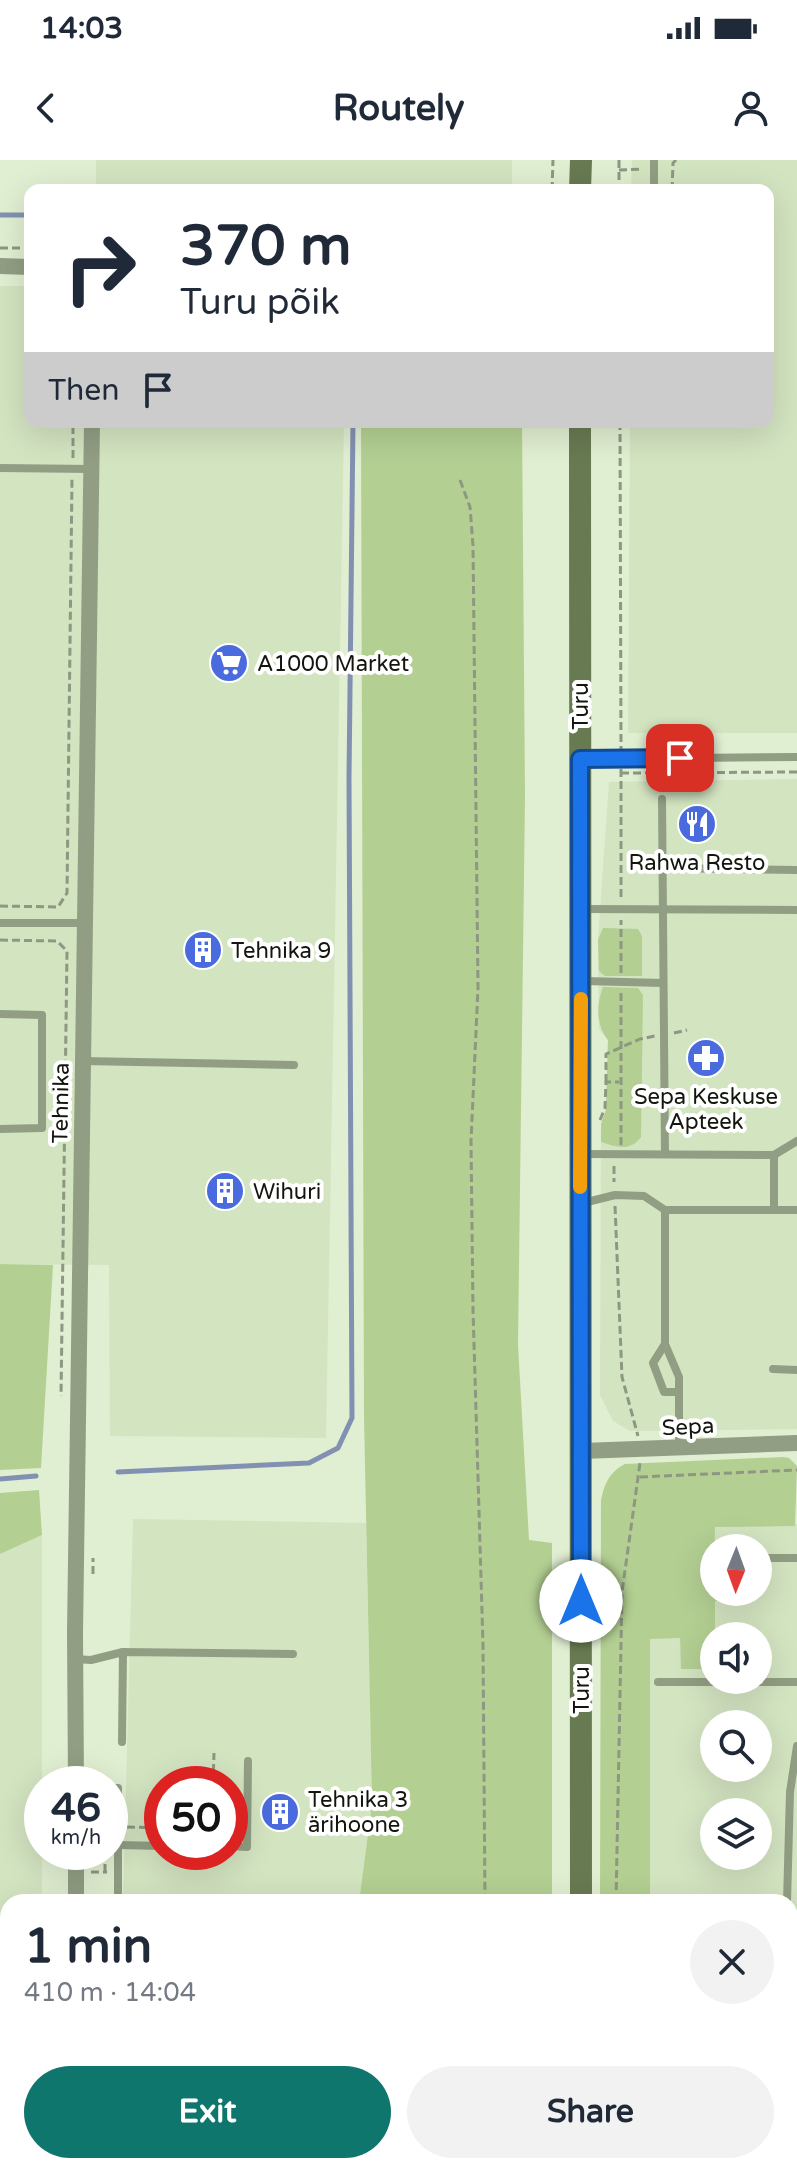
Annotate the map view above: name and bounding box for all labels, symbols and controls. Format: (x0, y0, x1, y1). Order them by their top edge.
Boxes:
text: 14:03 (40, 10, 123, 47)
icon: back (24, 86, 68, 130)
icon: person (729, 86, 773, 130)
text: Routely (333, 87, 464, 130)
text: 370 m (180, 213, 351, 280)
icon: right (48, 216, 152, 320)
text: Turu põik (180, 281, 340, 324)
icon: arrive (136, 368, 180, 412)
text: Then (48, 372, 120, 409)
supermarket icon: A1000 Market (208, 642, 250, 684)
place label: A1000 Market (257, 651, 409, 677)
street label: Turu (568, 682, 594, 730)
pin (646, 724, 714, 792)
icon: arrive (658, 736, 702, 780)
restaurant icon: Rahwa Resto (676, 803, 718, 845)
place label: Rahwa Resto (629, 850, 765, 876)
building icon: Tehnika 9 (182, 929, 224, 971)
place label: Tehnika 9 (231, 938, 331, 964)
pharmacy icon: Sepa Keskuse Apteek (685, 1037, 727, 1079)
street label: Tehnika (47, 1062, 75, 1144)
place label: Sepa Keskuse Apteek (634, 1084, 778, 1135)
building icon: Wihuri (204, 1170, 246, 1212)
place label: Wihuri (253, 1179, 321, 1205)
street label: Sepa (661, 1413, 715, 1441)
north arrow (700, 1534, 772, 1606)
map controls (700, 1534, 772, 1870)
position arrow (539, 1559, 623, 1643)
button: sound (700, 1622, 772, 1694)
street label: Turu (569, 1666, 595, 1714)
button: search (700, 1710, 772, 1782)
speed limit sign: 50 (144, 1766, 248, 1870)
text: 46 (51, 1784, 101, 1832)
place label: Tehnika 3 ärihoone (308, 1787, 408, 1838)
building icon: Tehnika 3 ärihoone (259, 1791, 301, 1833)
button: layers (700, 1798, 772, 1870)
text: km/h (51, 1826, 101, 1850)
text: 1 min (24, 1918, 152, 1976)
button: close (690, 1920, 774, 2004)
text: 410 m · 14:04 (24, 1977, 196, 2008)
button: Exit (24, 2066, 391, 2158)
button: Share (407, 2066, 774, 2158)

